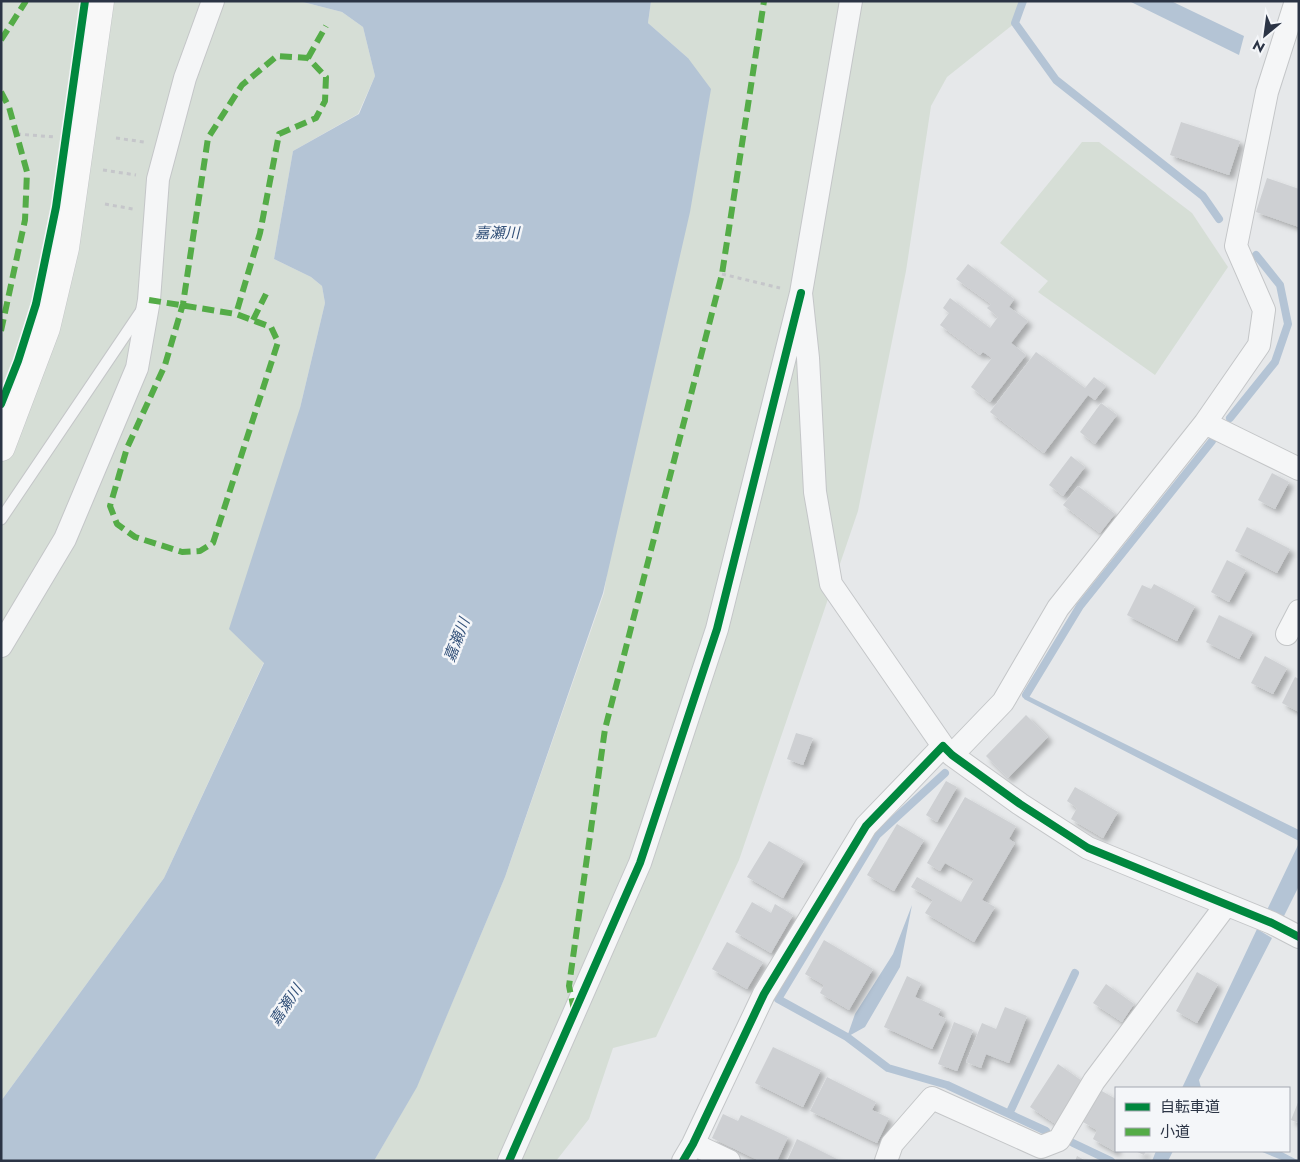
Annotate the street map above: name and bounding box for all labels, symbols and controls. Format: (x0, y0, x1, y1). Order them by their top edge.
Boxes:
north arrow (1240, 10, 1290, 60)
text: N (1249, 35, 1268, 58)
water label: 嘉瀬川 (474, 222, 521, 244)
water label: 嘉瀬川 (439, 613, 476, 665)
water label: 嘉瀬川 (264, 979, 309, 1030)
legend (1115, 1087, 1290, 1152)
text: 自転車道 (1160, 1096, 1220, 1118)
text: 小道 (1160, 1121, 1190, 1143)

